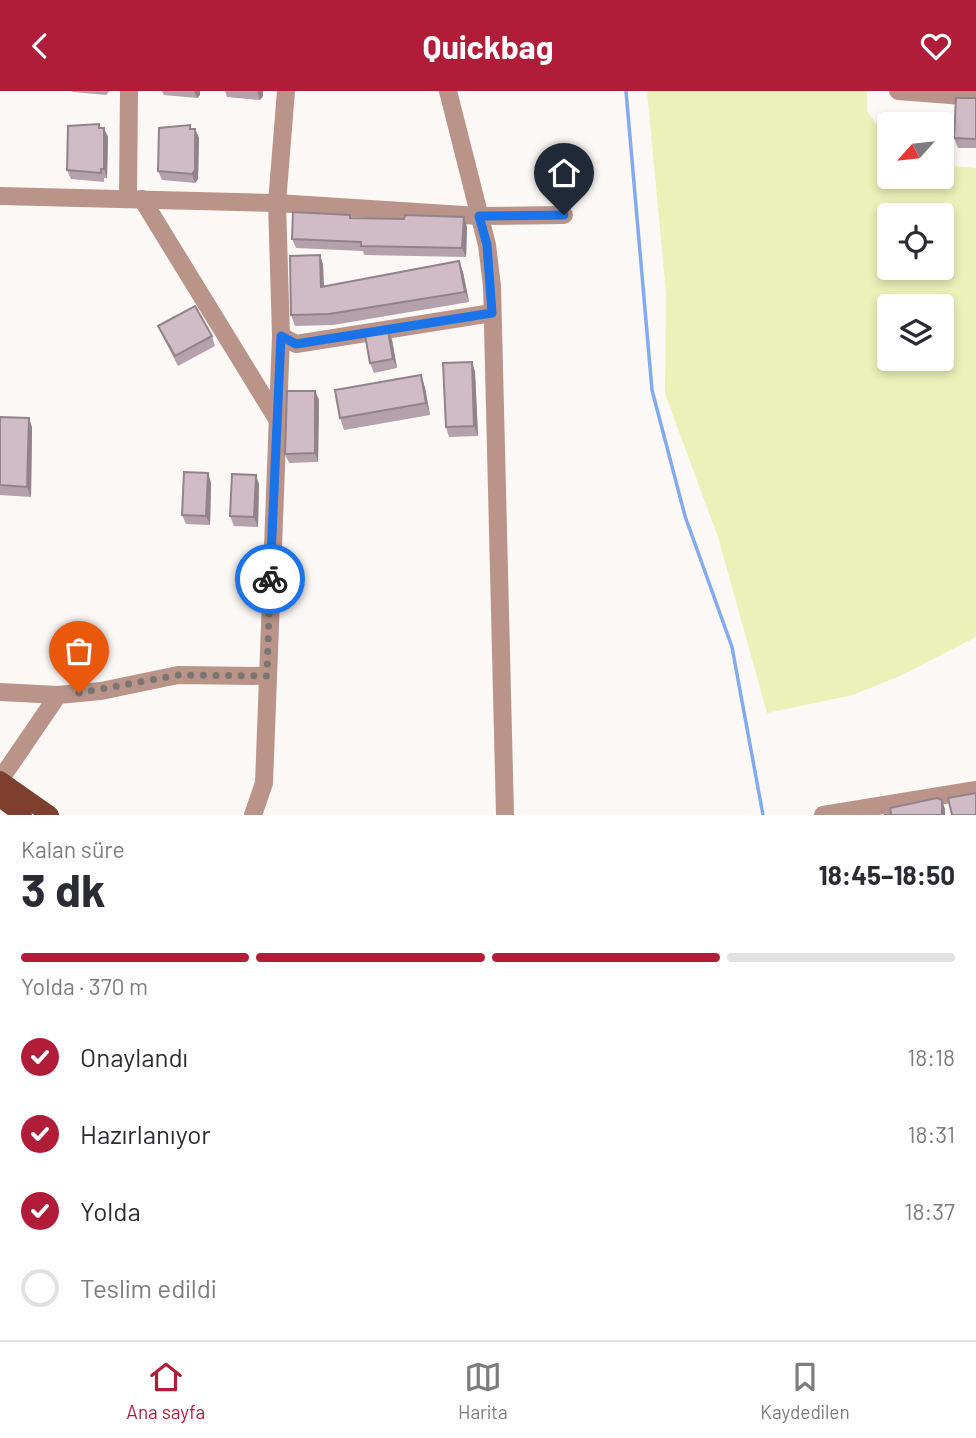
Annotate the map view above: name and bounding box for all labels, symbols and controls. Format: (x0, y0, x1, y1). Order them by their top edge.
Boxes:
icon: back (21, 27, 59, 65)
text: Quickbag (422, 27, 554, 65)
icon: heart (917, 27, 955, 65)
north arrow (877, 112, 954, 189)
map controls (877, 112, 954, 371)
pin (534, 143, 594, 215)
icon: home (545, 154, 583, 192)
button: locate (877, 203, 954, 280)
button: layers (877, 294, 954, 371)
courier (235, 544, 305, 614)
icon: bike (251, 560, 289, 598)
pin (49, 621, 109, 693)
icon: bag (60, 632, 98, 670)
text: Kalan süre (21, 835, 125, 863)
text: 18:45–18:50 (819, 859, 955, 890)
text: 3 dk (21, 861, 106, 916)
text: Yolda · 370 m (21, 972, 148, 1000)
icon: check (21, 1038, 59, 1076)
text: Onaylandı (80, 1041, 188, 1072)
text: 18:18 (907, 1043, 955, 1071)
icon: check (21, 1115, 59, 1153)
text: Hazırlanıyor (80, 1118, 211, 1149)
text: 18:31 (907, 1120, 955, 1148)
icon: check (21, 1192, 59, 1230)
text: Yolda (80, 1195, 141, 1226)
text: 18:37 (904, 1197, 955, 1225)
text: Teslim edildi (80, 1272, 217, 1303)
tab: Ana sayfa (126, 1358, 205, 1423)
tab: Harita (458, 1358, 508, 1423)
tab: Kaydedilen (760, 1358, 850, 1423)

